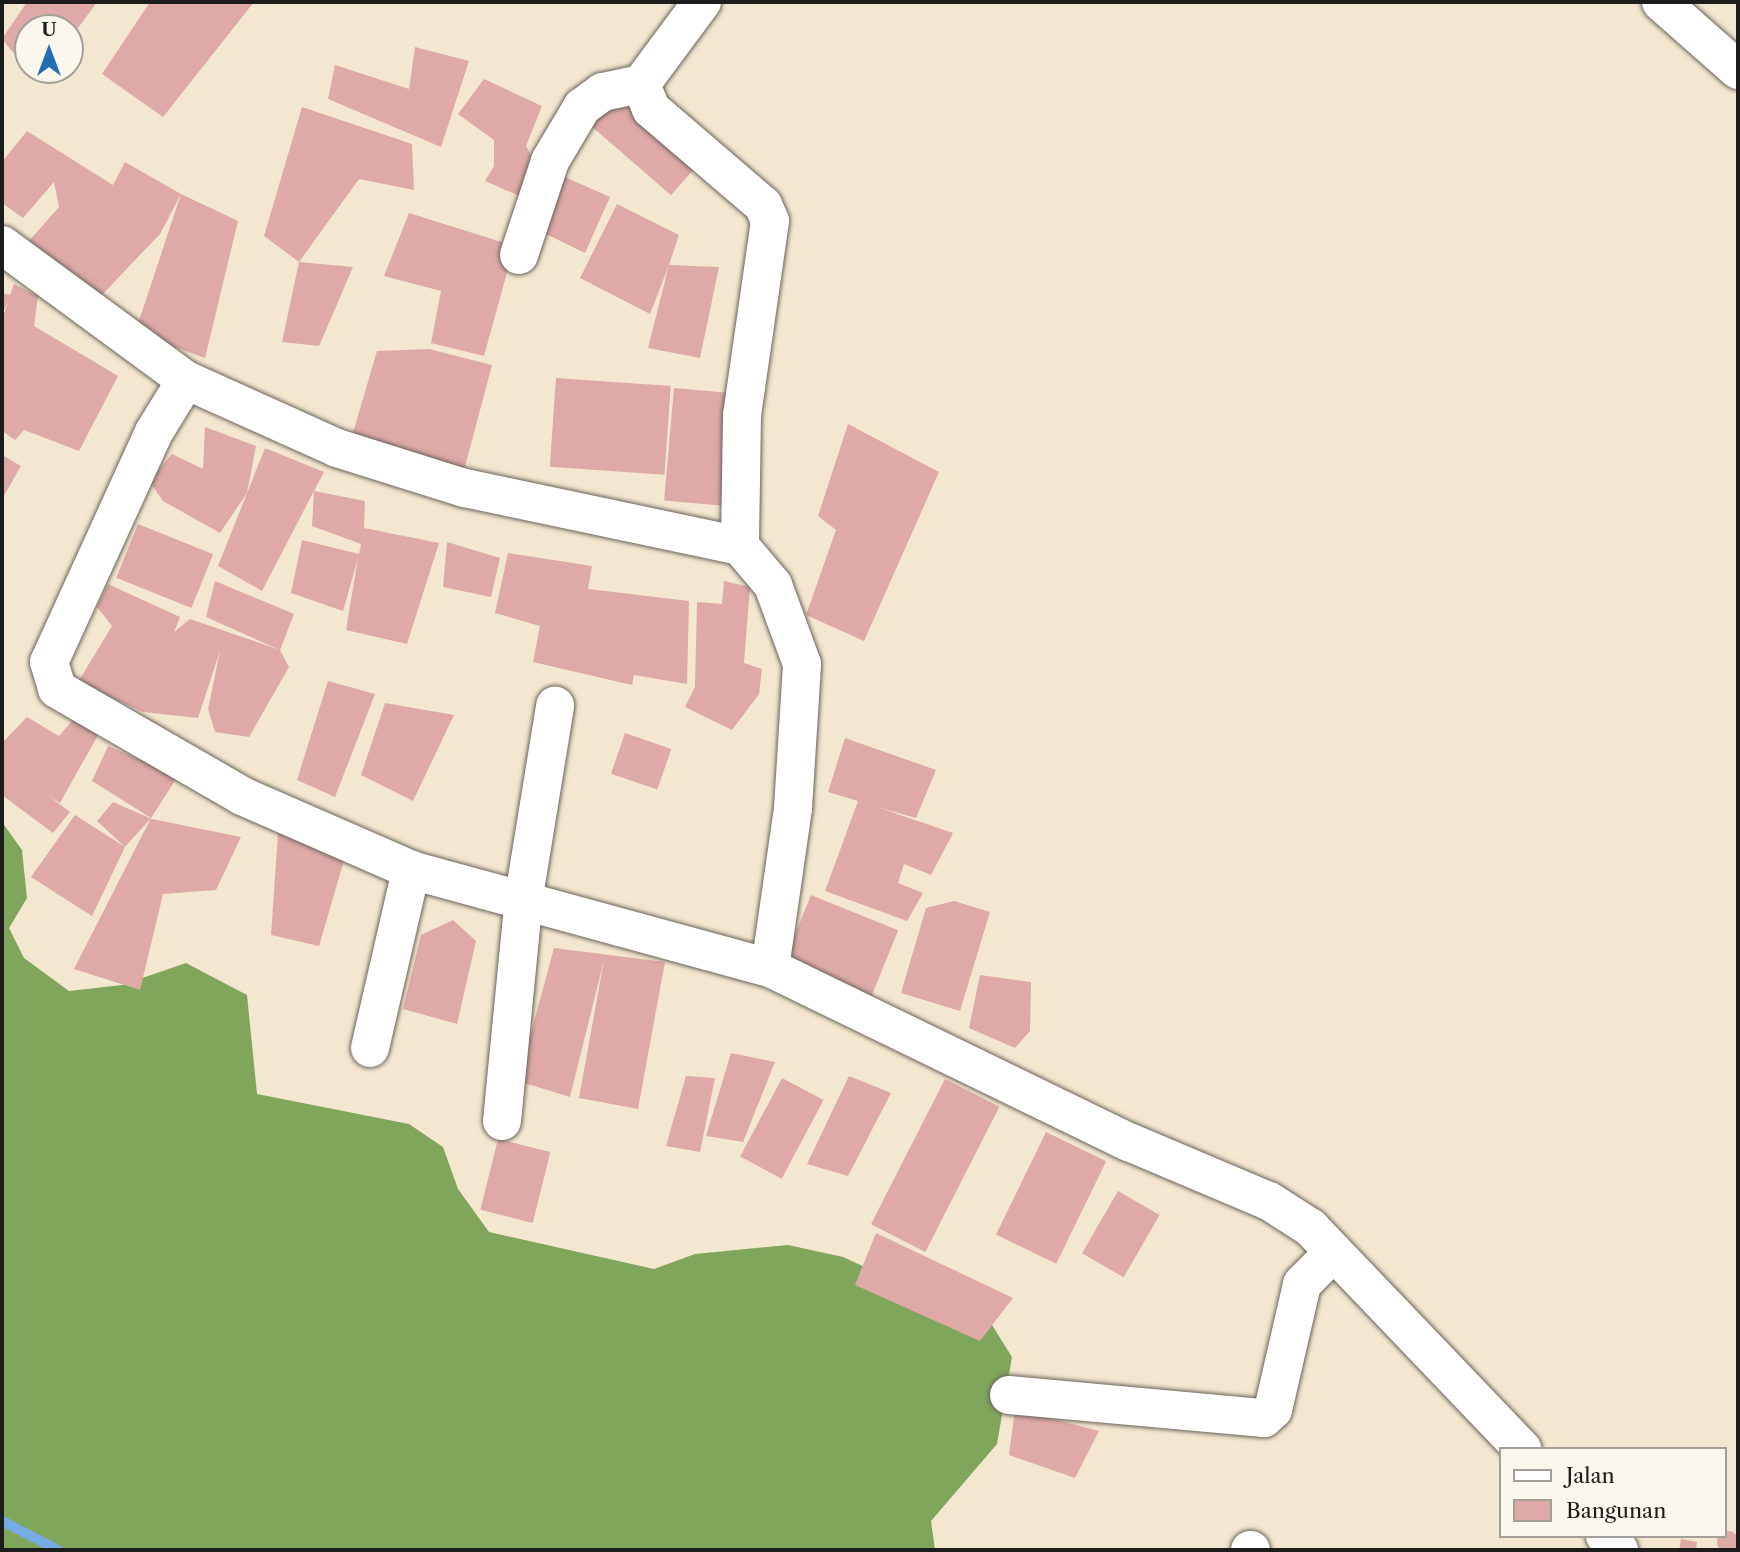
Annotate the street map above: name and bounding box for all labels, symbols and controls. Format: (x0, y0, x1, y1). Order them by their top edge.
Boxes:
north arrow (14, 14, 84, 84)
text: U (41, 18, 57, 41)
legend (1498, 1447, 1726, 1538)
text: Jalan (1566, 1463, 1615, 1488)
text: Bangunan (1566, 1498, 1666, 1523)

